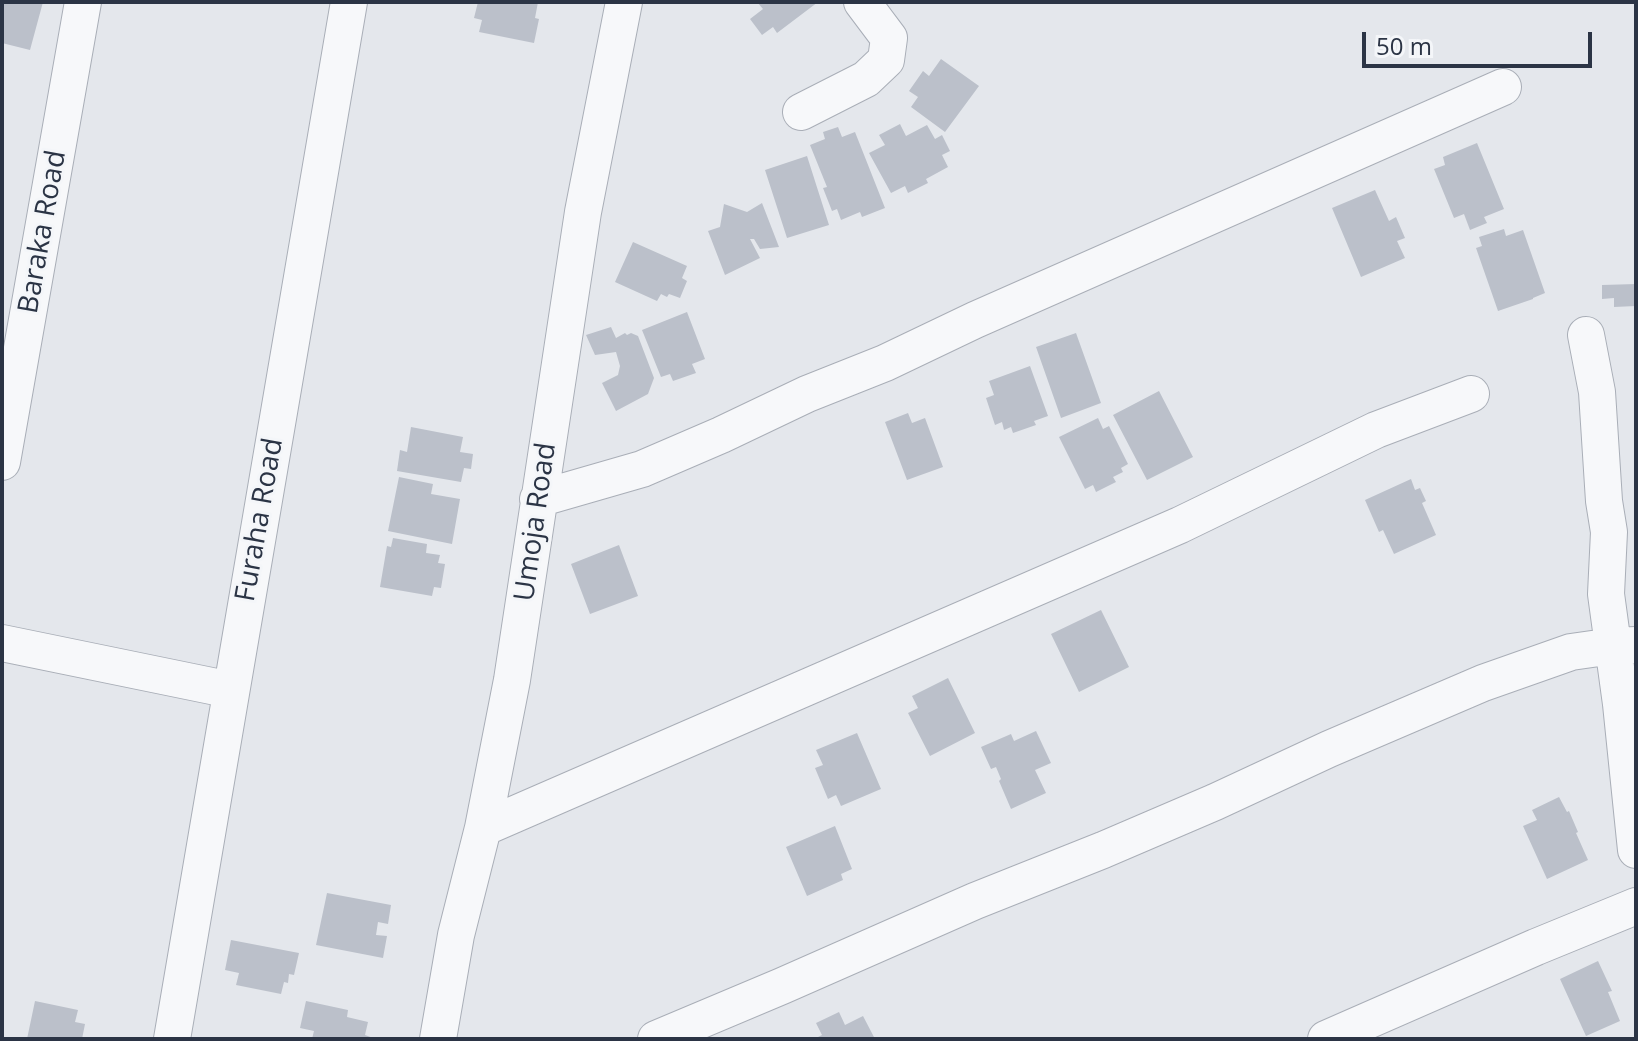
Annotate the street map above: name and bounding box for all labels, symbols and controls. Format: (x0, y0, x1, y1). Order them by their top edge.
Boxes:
scale bar (1366, 16, 1596, 66)
text: 50 m (1376, 29, 1432, 62)
street label: Baraka Road (12, 148, 74, 316)
street label: Furaha Road (229, 436, 291, 604)
street label: Umoja Road (508, 440, 564, 604)

